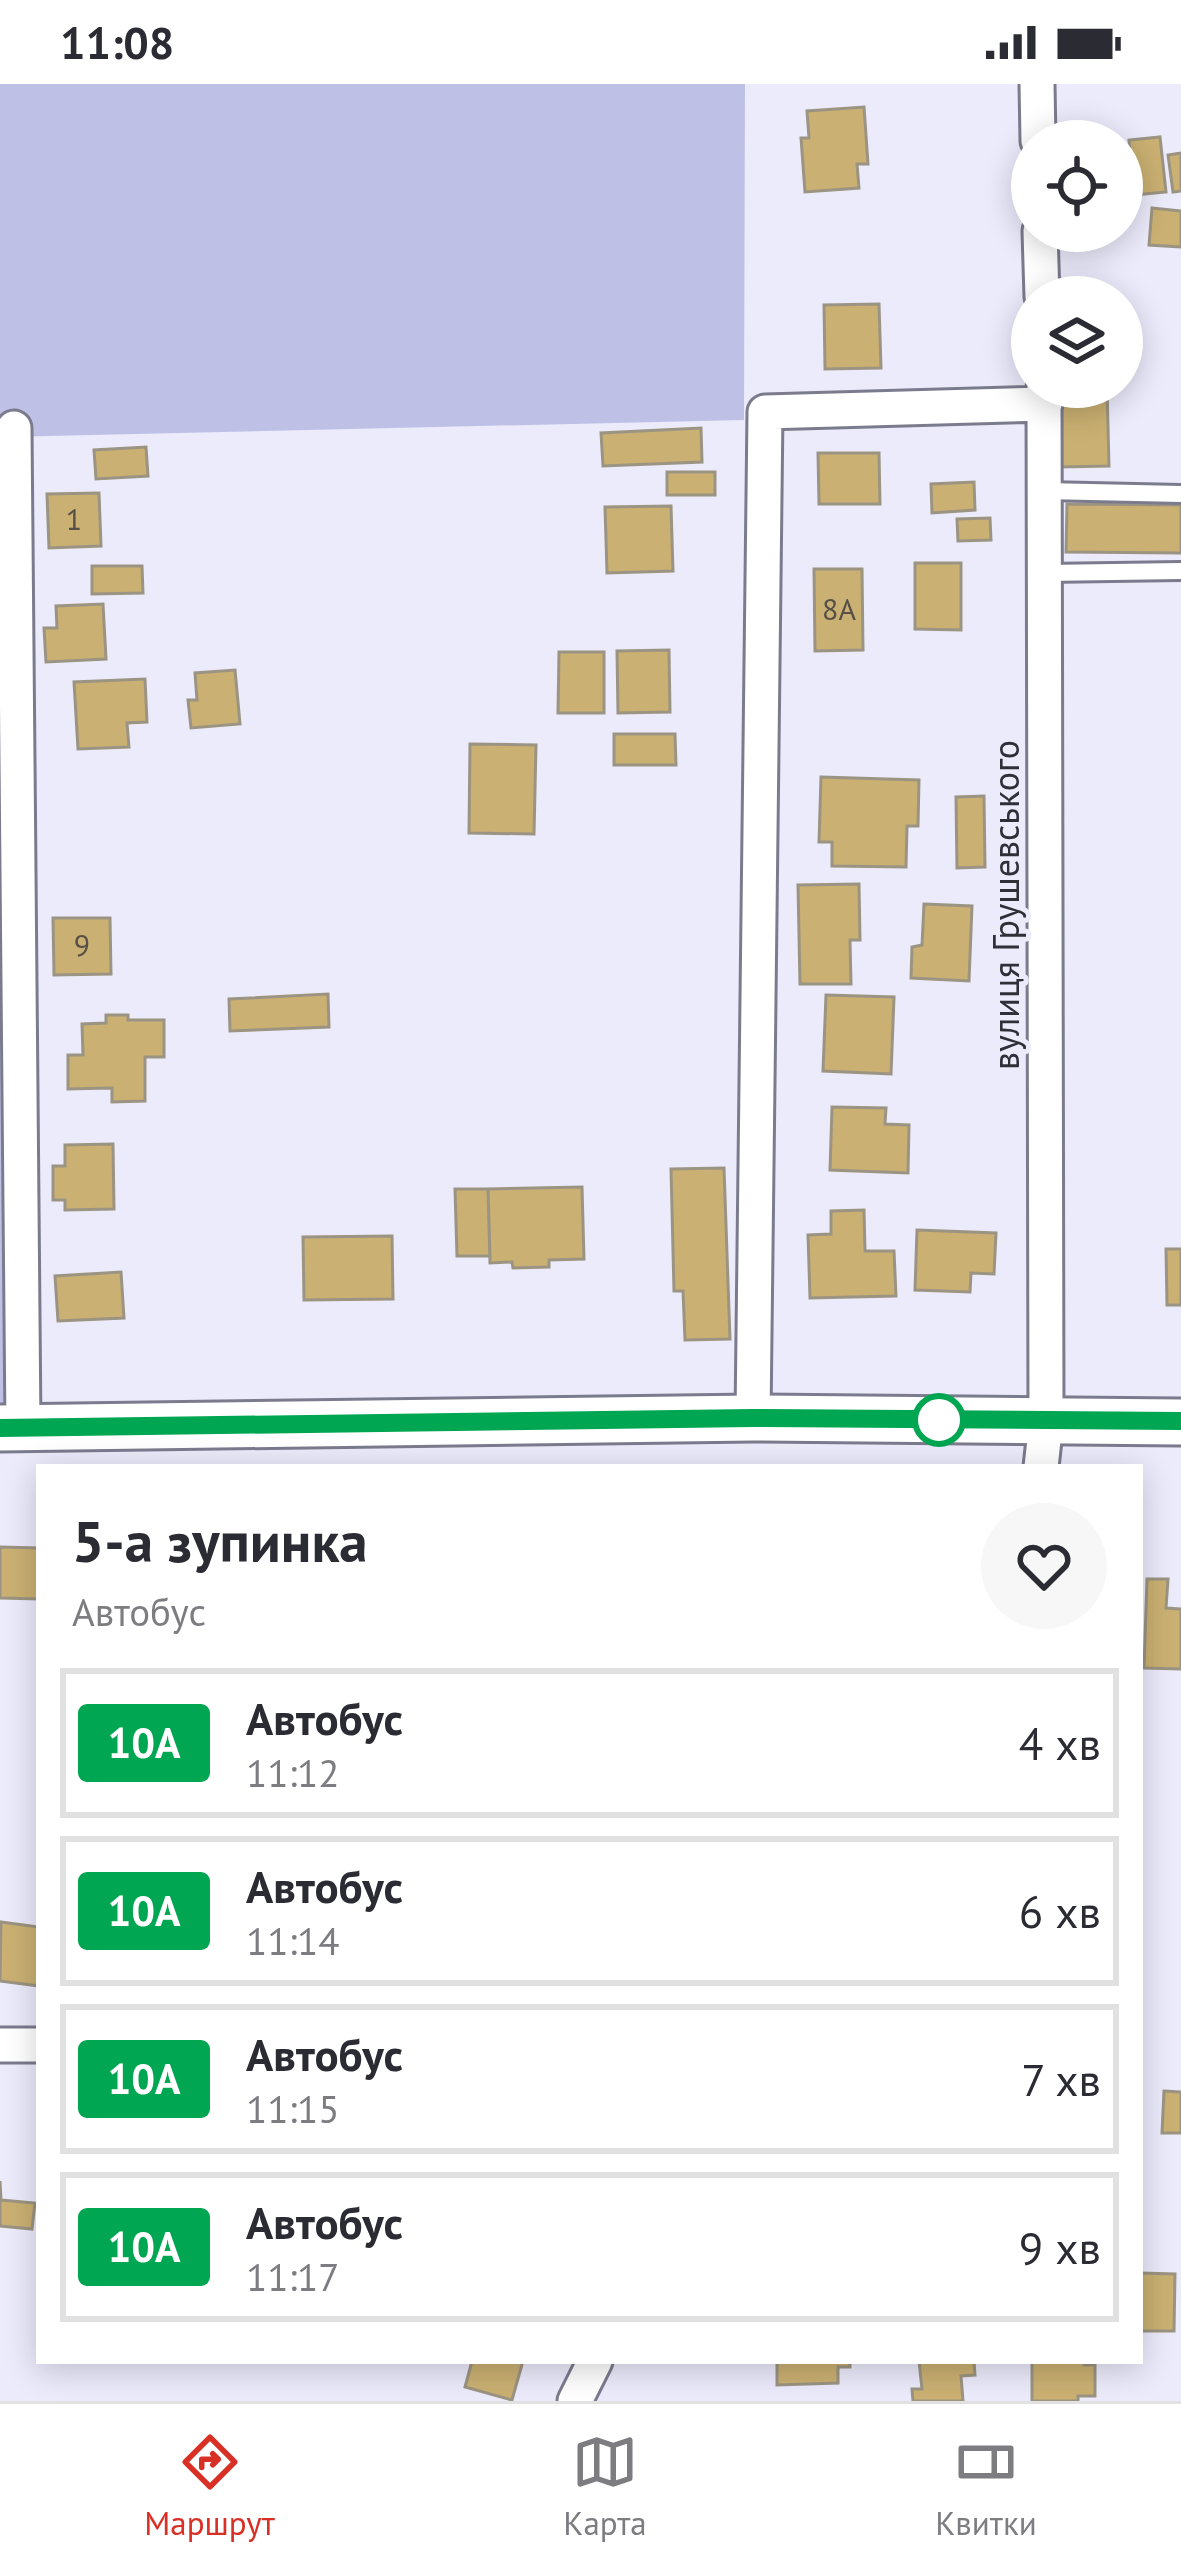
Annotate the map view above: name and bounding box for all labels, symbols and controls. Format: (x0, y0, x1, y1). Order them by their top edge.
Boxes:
text: 11:08 (60, 13, 174, 71)
map controls (1011, 120, 1143, 408)
button: locate (1011, 120, 1143, 252)
button: layers (1011, 276, 1143, 408)
house number: 1 (66, 499, 82, 538)
house number: 8А (822, 589, 856, 628)
street label: вулиця Грушевського (982, 740, 1029, 1070)
house number: 9 (74, 925, 90, 964)
unlabelled marker (914, 1395, 964, 1445)
button: heart (981, 1503, 1107, 1629)
text: 5-а зупинка (72, 1504, 368, 1578)
text: Автобус (72, 1586, 206, 1637)
text: Автобус (246, 1689, 403, 1747)
text: 4 хв (1019, 1714, 1101, 1772)
text: 10А (107, 1715, 181, 1770)
text: 11:12 (246, 1747, 340, 1798)
text: Автобус (246, 1857, 403, 1915)
text: 6 хв (1019, 1882, 1101, 1940)
text: 10А (107, 1883, 181, 1938)
text: 11:14 (246, 1915, 340, 1966)
text: Автобус (246, 2025, 403, 2083)
text: 7 хв (1021, 2050, 1101, 2108)
text: 10А (107, 2051, 181, 2106)
text: 11:15 (246, 2083, 340, 2134)
text: Автобус (246, 2193, 403, 2251)
text: 9 хв (1019, 2218, 1101, 2276)
text: 10А (107, 2219, 181, 2274)
text: 11:17 (246, 2251, 340, 2302)
tab: Маршрут (144, 2429, 275, 2544)
tab: Карта (563, 2429, 647, 2544)
tab: Квитки (935, 2429, 1037, 2544)

